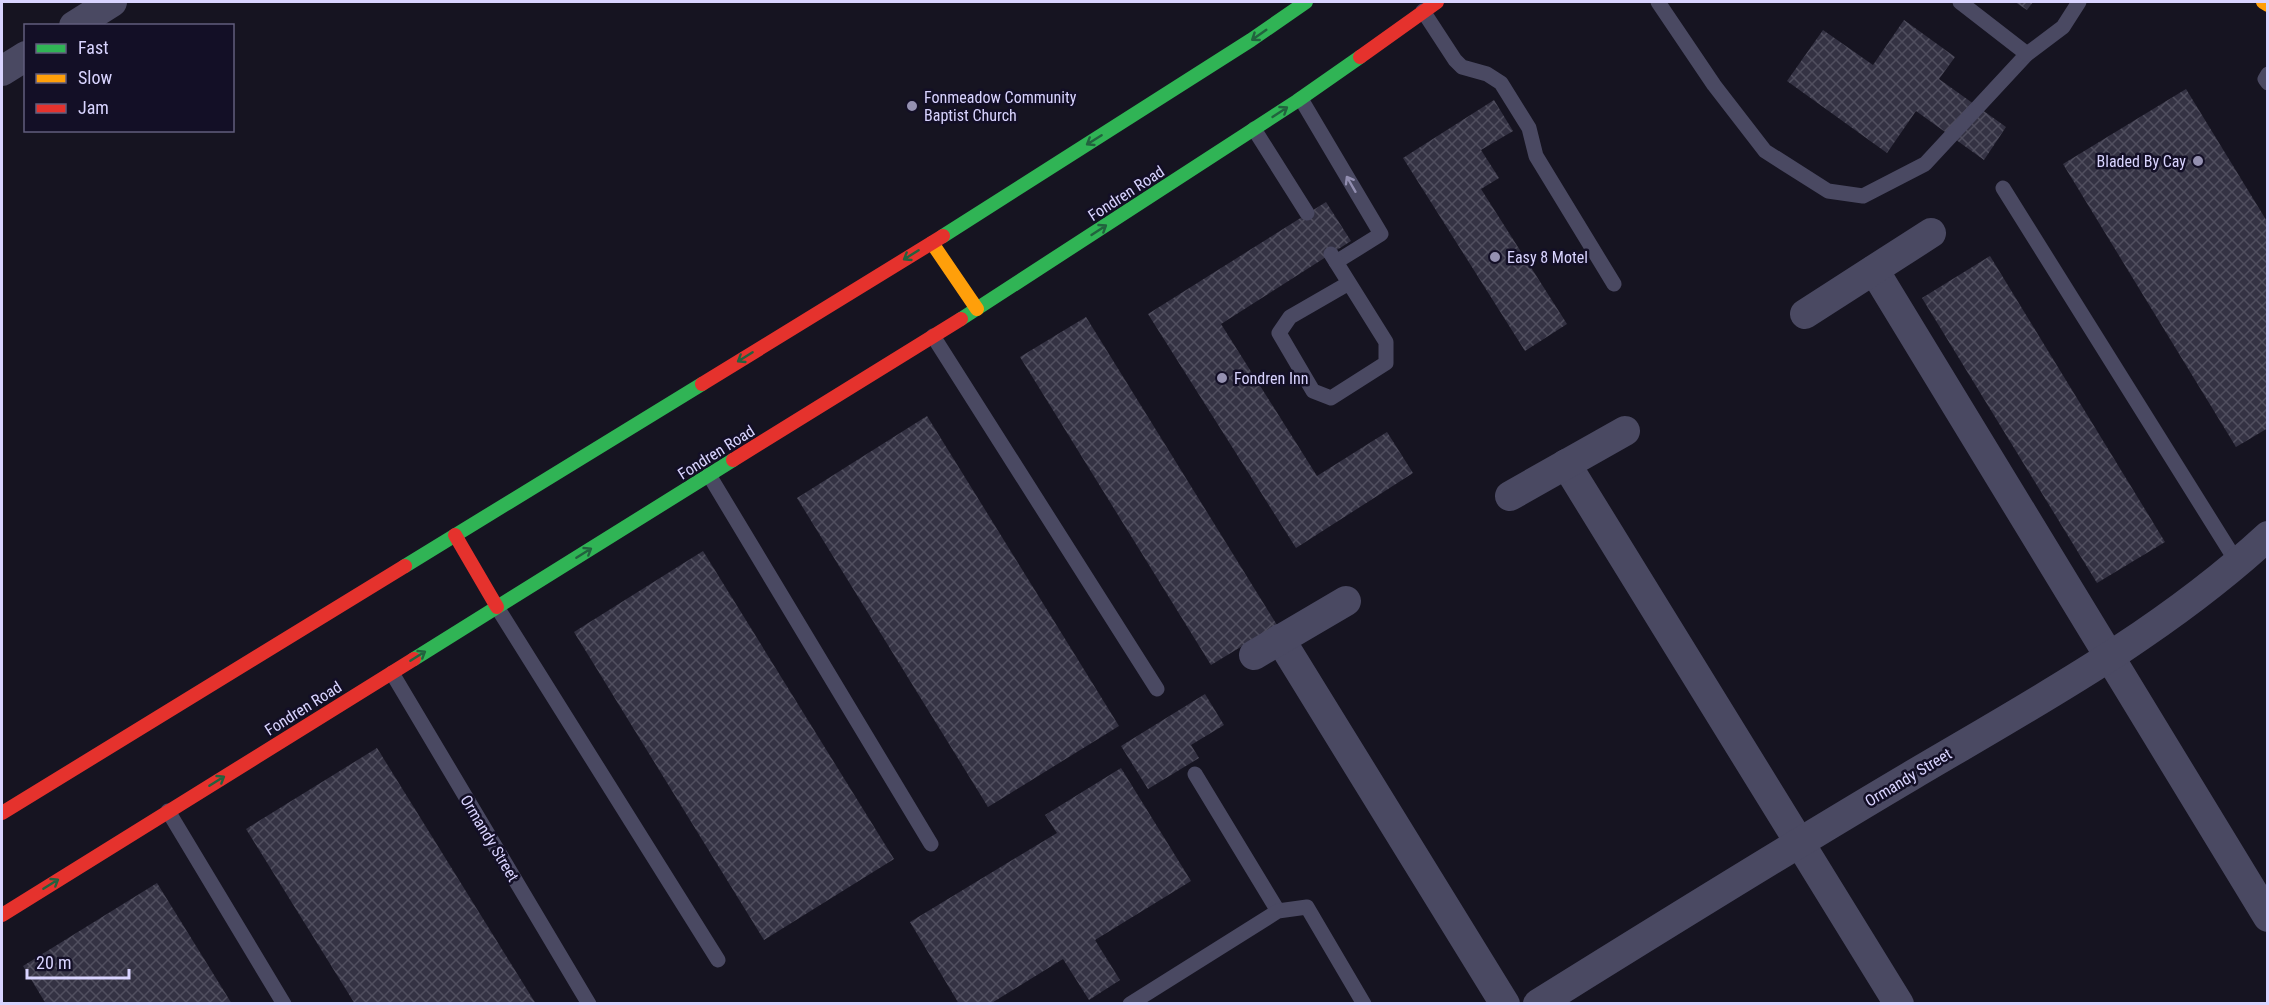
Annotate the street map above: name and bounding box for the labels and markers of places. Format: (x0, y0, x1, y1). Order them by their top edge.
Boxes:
place label: Fonmeadow Community Baptist Church (924, 88, 1077, 125)
marker: Fonmeadow Community Baptist Church (905, 99, 919, 113)
place label: Bladed By Cay (2097, 152, 2186, 171)
marker: Bladed By Cay (2191, 154, 2205, 168)
place label: Easy 8 Motel (1507, 248, 1588, 267)
marker: Easy 8 Motel (1488, 250, 1502, 264)
place label: Fondren Inn (1234, 369, 1308, 388)
marker: Fondren Inn (1215, 371, 1229, 385)

